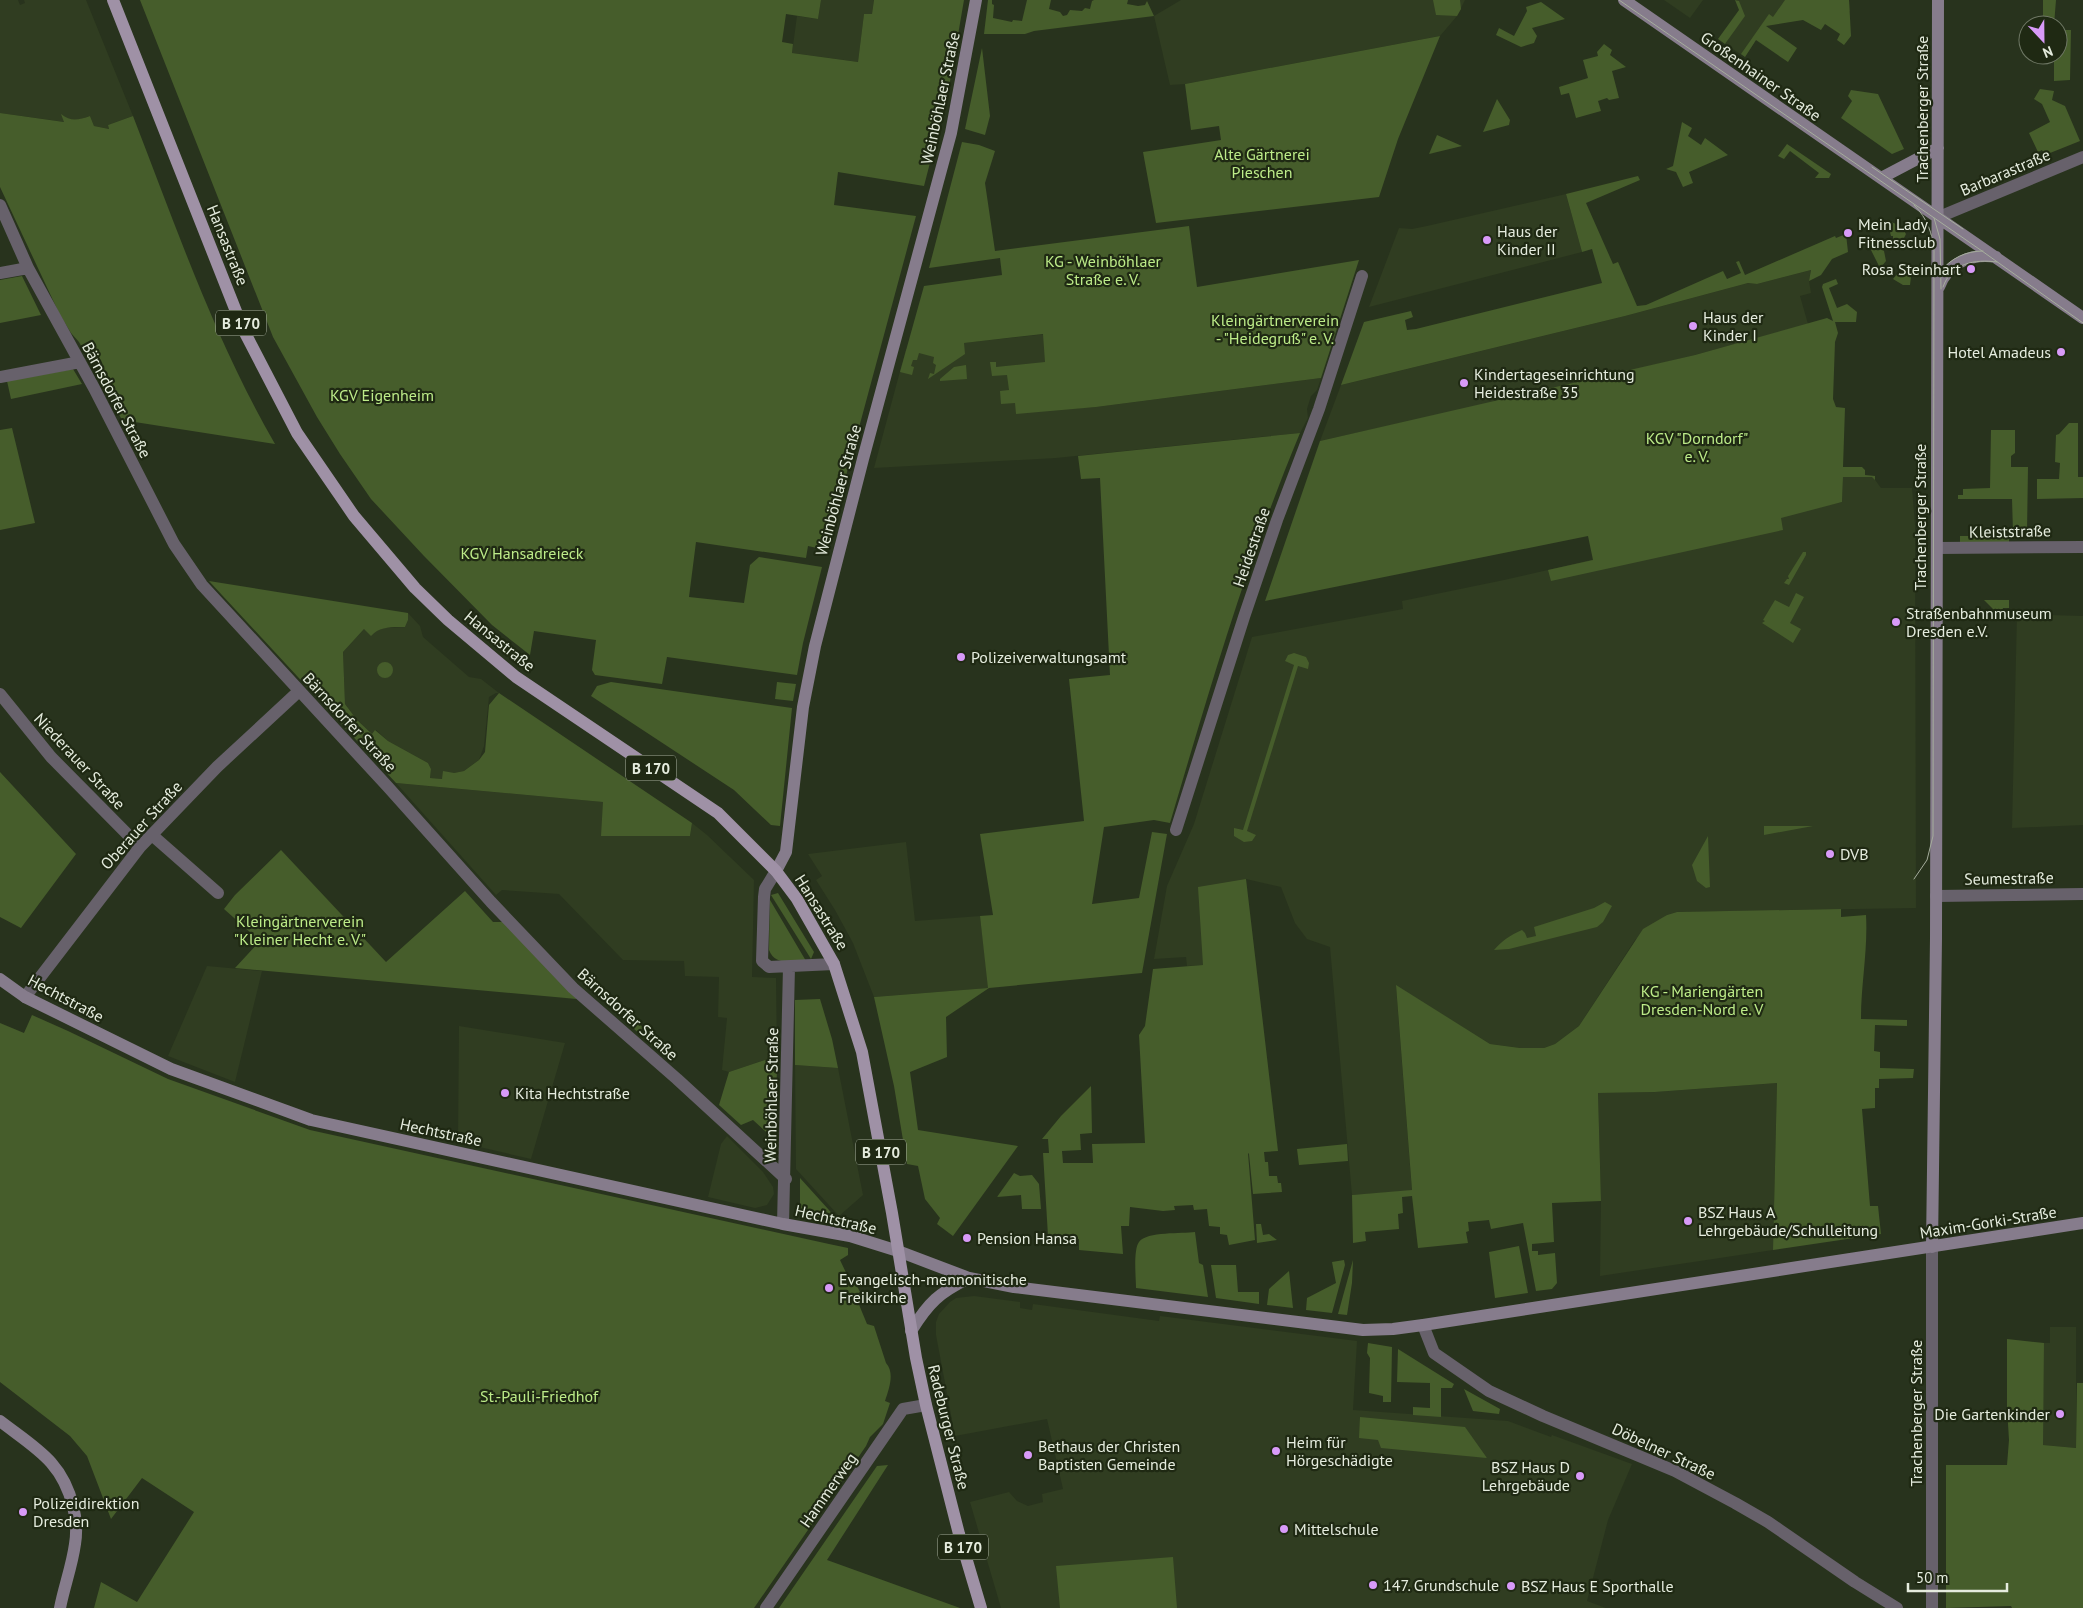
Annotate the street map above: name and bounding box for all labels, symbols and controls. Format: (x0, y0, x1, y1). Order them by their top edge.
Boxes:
north arrow (2018, 15, 2068, 65)
street label: Großenhainer Straße (1697, 27, 1825, 125)
street label: Weinböhlaer Straße (916, 30, 964, 166)
street label: Trachenberger Straße (1912, 36, 1932, 182)
text: N (2040, 42, 2056, 62)
park label: Alte Gärtnerei Pieschen (1214, 144, 1310, 182)
street label: Barbarastraße (1957, 144, 2053, 200)
street label: Hansastraße (203, 202, 253, 288)
place label: Mein Lady Fitnessclub (1858, 214, 1936, 252)
place label: Haus der Kinder II (1497, 221, 1558, 259)
marker: Mein Lady Fitnessclub (1842, 227, 1854, 239)
marker: Haus der Kinder II (1481, 234, 1493, 246)
park label: KG - Weinböhlaer Straße e. V. (1045, 251, 1162, 289)
place label: Rosa Steinhart (1862, 259, 1962, 279)
marker: Rosa Steinhart (1965, 263, 1977, 275)
place label: Haus der Kinder I (1703, 307, 1764, 345)
road number: B 170 (216, 310, 266, 336)
park label: Kleingärtnerverein - "Heidegruß" e. V. (1211, 310, 1339, 348)
marker: Haus der Kinder I (1687, 320, 1699, 332)
street label: Bärnsdorfer Straße (78, 339, 156, 461)
place label: Hotel Amadeus (1947, 342, 2051, 362)
marker: Hotel Amadeus (2055, 346, 2067, 358)
place label: Kindertageseinrichtung Heidestraße 35 (1474, 364, 1635, 402)
marker: Kindertageseinrichtung Heidestraße 35 (1458, 377, 1470, 389)
park label: KGV Eigenheim (330, 385, 434, 405)
street label: Weinböhlaer Straße (811, 422, 865, 558)
park label: KGV "Dorndorf" e. V. (1646, 428, 1748, 466)
street label: Trachenberger Straße (1910, 444, 1930, 590)
street label: Heidestraße (1228, 504, 1274, 590)
street label: Kleiststraße (1969, 520, 2051, 542)
park label: KGV Hansadreieck (460, 543, 584, 563)
place label: Straßenbahnmuseum Dresden e.V. (1906, 603, 2052, 641)
street label: Hansastraße (461, 606, 539, 676)
marker: Straßenbahnmuseum Dresden e.V. (1890, 616, 1902, 628)
place label: Polizeiverwaltungsamt (971, 647, 1127, 667)
marker: Polizeiverwaltungsamt (955, 651, 967, 663)
street label: Bärnsdorfer Straße (299, 668, 401, 776)
street label: Niederauer Straße (30, 709, 130, 813)
road number: B 170 (626, 756, 676, 780)
street label: Oberauer Straße (96, 777, 186, 873)
place label: DVB (1840, 844, 1868, 864)
marker: DVB (1824, 848, 1836, 860)
street label: Seumestraße (1964, 867, 2054, 889)
street label: Hansastraße (791, 871, 853, 953)
park label: Kleingärtnerverein "Kleiner Hecht e. V." (234, 911, 366, 949)
street label: Bärnsdorfer Straße (574, 964, 682, 1064)
street label: Hechtstraße (25, 970, 107, 1026)
park label: KG - Mariengärten Dresden-Nord e. V (1641, 981, 1764, 1019)
street label: Weinböhlaer Straße (760, 1027, 782, 1163)
place label: Kita Hechtstraße (515, 1083, 630, 1103)
marker: Kita Hechtstraße (499, 1087, 511, 1099)
street label: Hechtstraße (398, 1114, 484, 1150)
road number: B 170 (856, 1140, 906, 1164)
street label: Hechtstraße (793, 1200, 879, 1238)
street label: Maxim-Gorki-Straße (1918, 1201, 2058, 1243)
place label: BSZ Haus A Lehrgebäude/Schulleitung (1698, 1202, 1878, 1240)
marker: BSZ Haus A Lehrgebäude/Schulleitung (1682, 1215, 1694, 1227)
place label: Pension Hansa (977, 1228, 1077, 1248)
marker: Pension Hansa (961, 1232, 973, 1244)
place label: Evangelisch-mennonitische Freikirche (839, 1269, 1027, 1307)
marker: Evangelisch-mennonitische Freikirche (823, 1282, 835, 1294)
street label: Trachenberger Straße (1906, 1340, 1926, 1486)
street label: Radeburger Straße (924, 1362, 974, 1492)
park label: St.-Pauli-Friedhof (480, 1386, 599, 1406)
place label: Die Gartenkinder (1934, 1404, 2051, 1424)
marker: Die Gartenkinder (2054, 1408, 2066, 1420)
street label: Döbelner Straße (1609, 1418, 1719, 1484)
place label: Heim für Hörgeschädigte (1286, 1432, 1393, 1470)
place label: Bethaus der Christen Baptisten Gemeinde (1038, 1436, 1180, 1474)
marker: Heim für Hörgeschädigte (1270, 1445, 1282, 1457)
street label: Hammerweg (795, 1449, 861, 1531)
marker: Bethaus der Christen Baptisten Gemeinde (1022, 1449, 1034, 1461)
place label: BSZ Haus D Lehrgebäude (1482, 1457, 1570, 1495)
marker: BSZ Haus D Lehrgebäude (1574, 1470, 1586, 1482)
place label: Polizeidirektion Dresden (33, 1493, 139, 1531)
marker: Polizeidirektion Dresden (17, 1506, 29, 1518)
place label: Mittelschule (1294, 1519, 1379, 1539)
marker: Mittelschule (1278, 1523, 1290, 1535)
road number: B 170 (938, 1534, 988, 1560)
scale bar (1908, 1560, 2007, 1592)
text: 50 m (1916, 1568, 1949, 1587)
place label: 147. Grundschule (1383, 1575, 1499, 1595)
place label: BSZ Haus E Sporthalle (1521, 1576, 1674, 1596)
marker: 147. Grundschule (1367, 1579, 1379, 1591)
marker: BSZ Haus E Sporthalle (1505, 1580, 1517, 1592)

